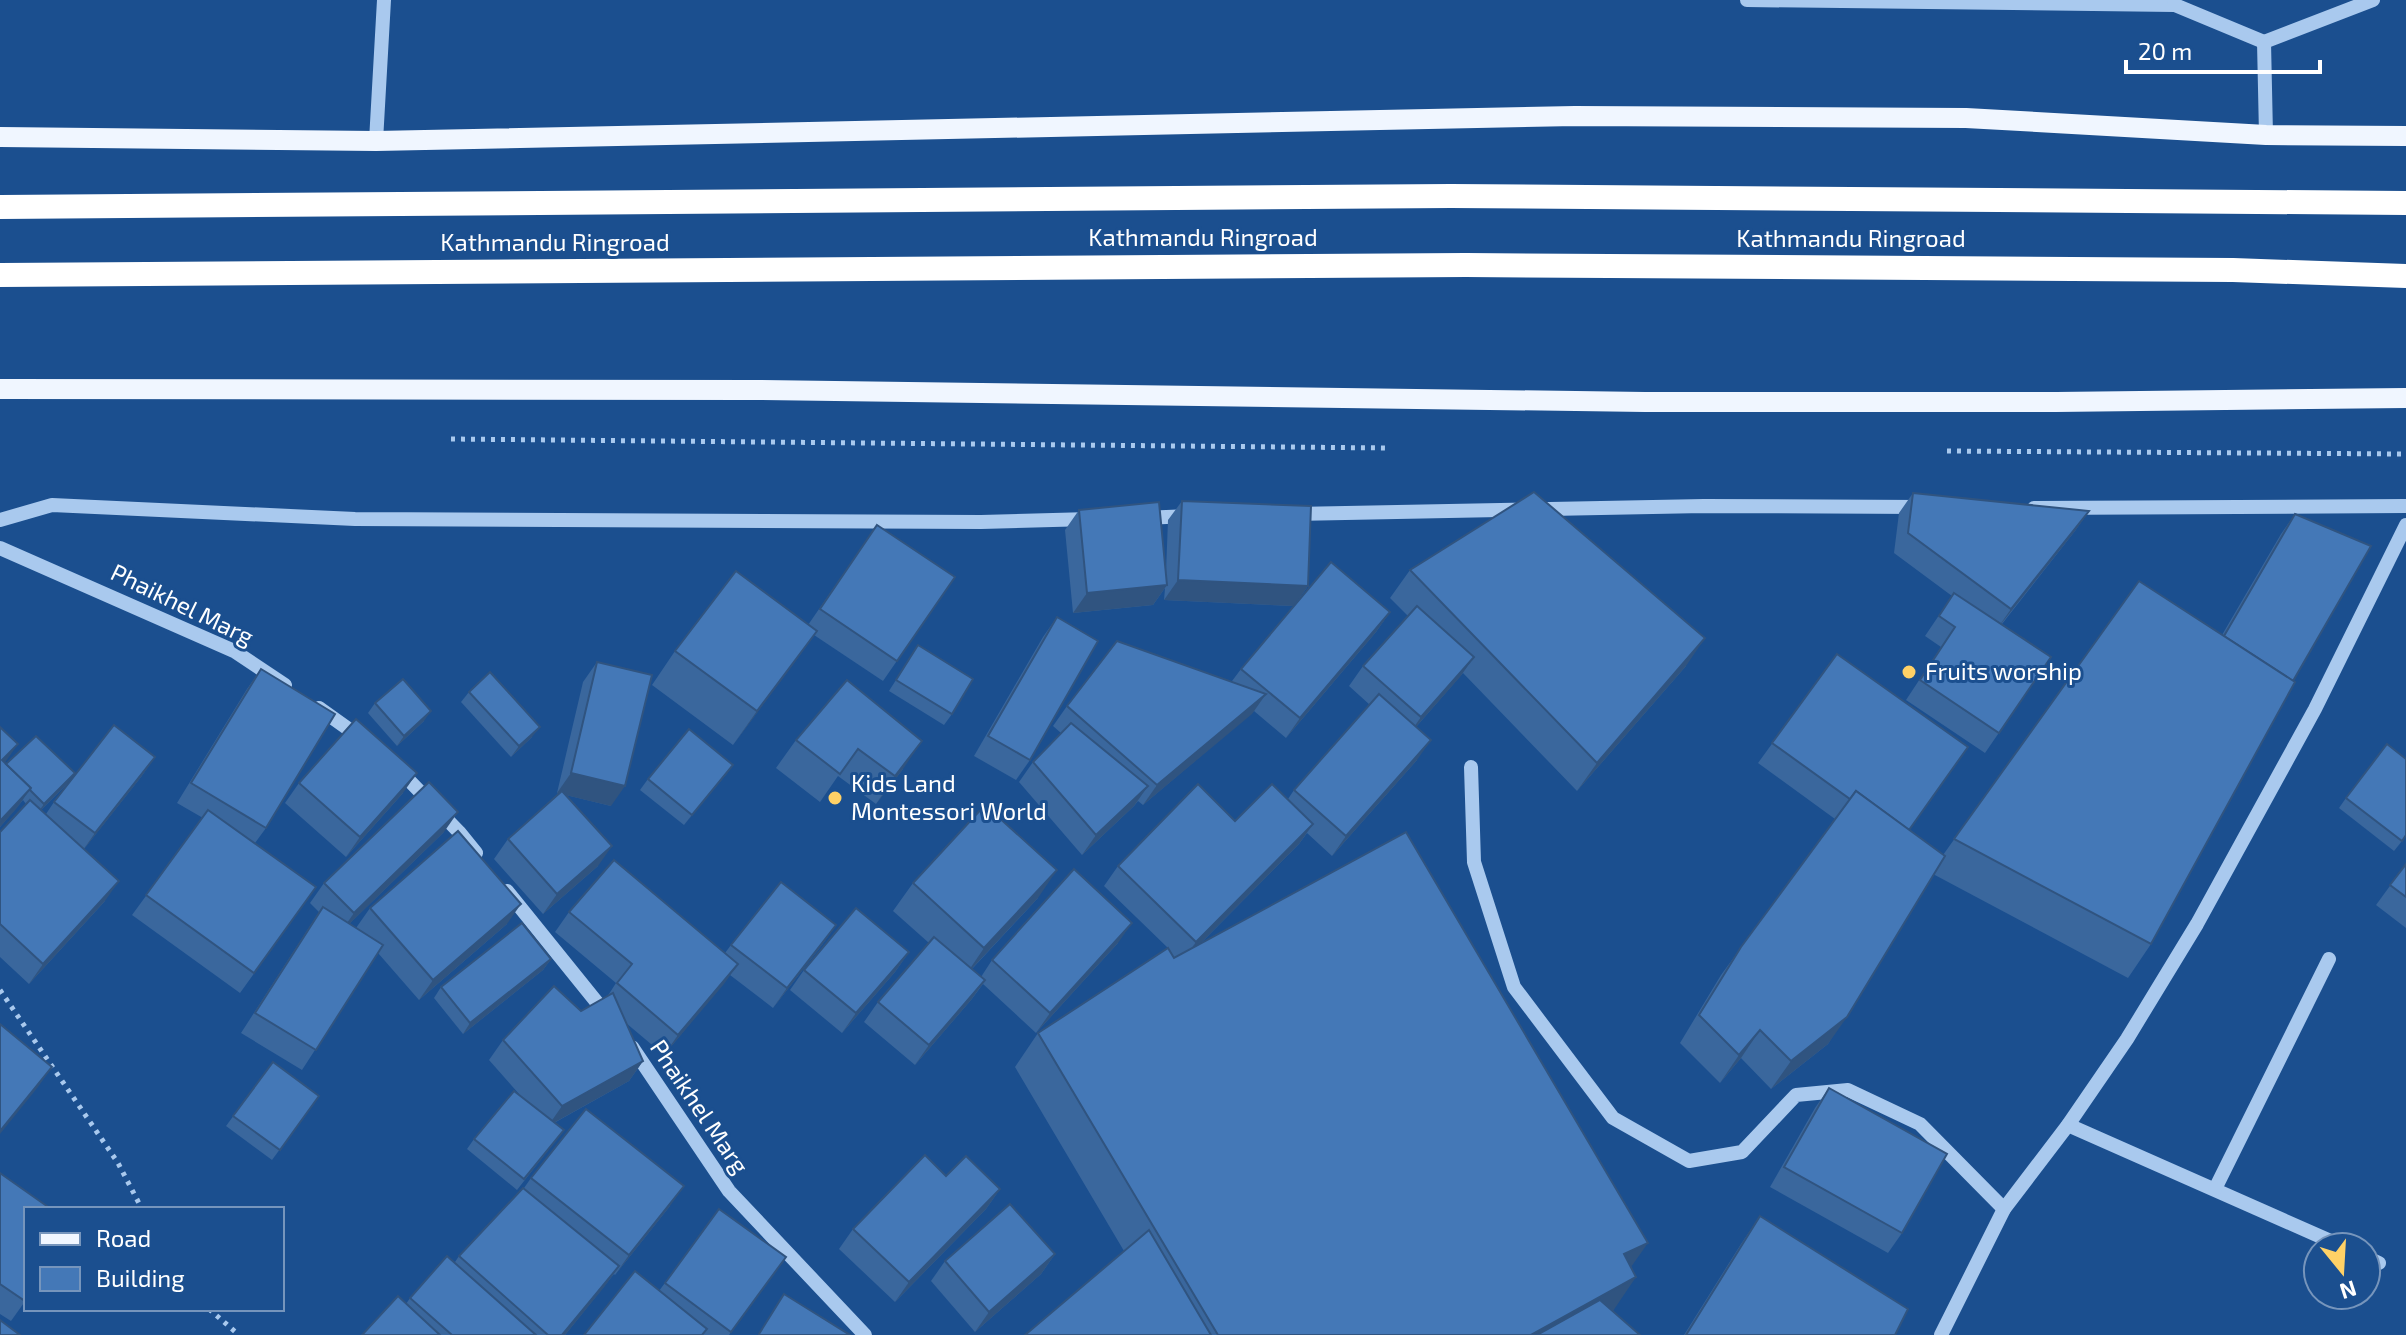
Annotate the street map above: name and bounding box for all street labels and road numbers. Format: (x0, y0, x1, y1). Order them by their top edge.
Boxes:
street label: Kathmandu Ringroad (1088, 222, 1318, 251)
street label: Kathmandu Ringroad (1736, 223, 1966, 252)
street label: Kathmandu Ringroad (440, 227, 670, 256)
street label: Phaikhel Marg (107, 557, 259, 651)
street label: Phaikhel Marg (645, 1034, 756, 1179)

